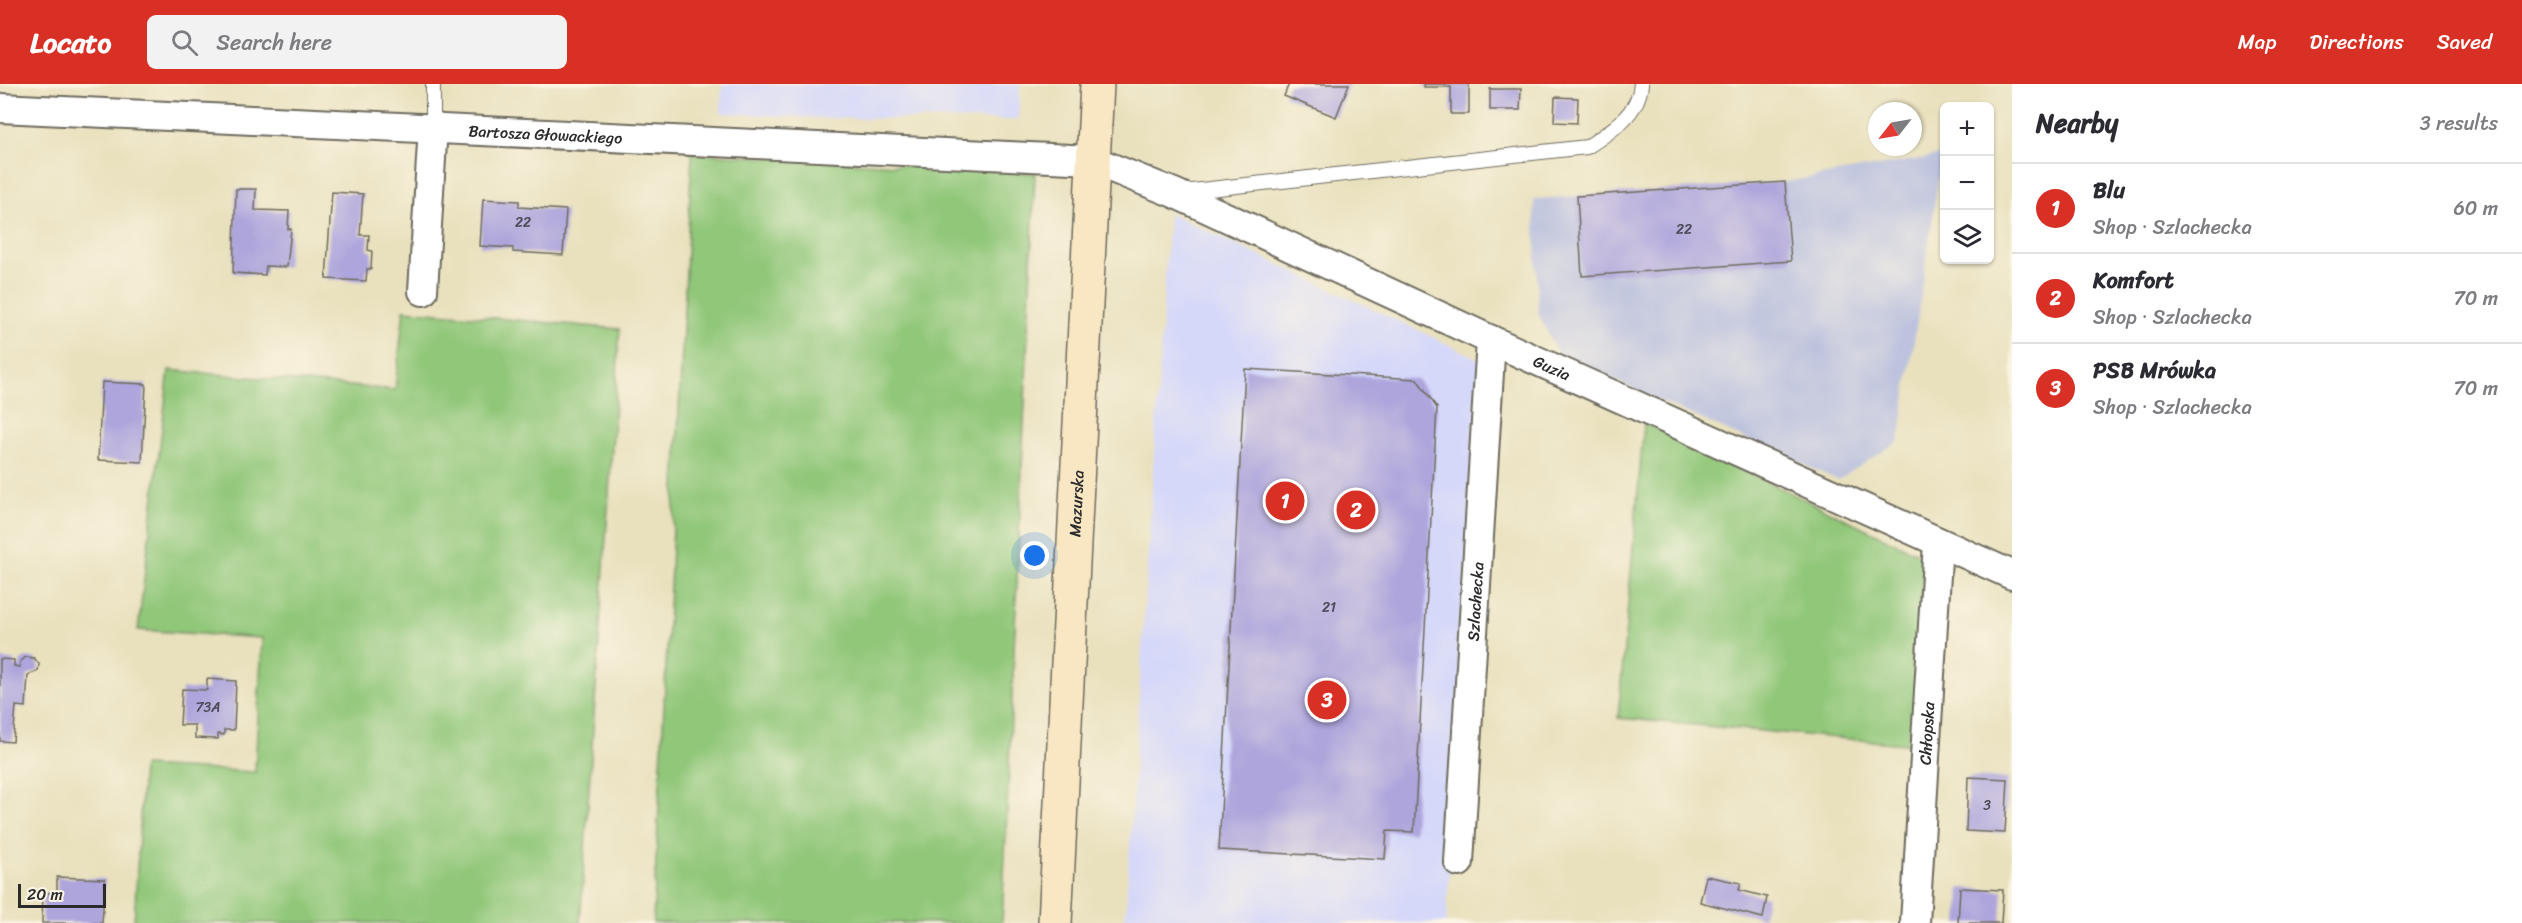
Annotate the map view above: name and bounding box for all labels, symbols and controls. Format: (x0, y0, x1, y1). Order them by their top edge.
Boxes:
search box (147, 15, 567, 69)
text: Locato (30, 18, 111, 67)
text: Search here (216, 23, 332, 62)
text: Map (2238, 23, 2276, 61)
text: Directions (2309, 23, 2404, 61)
text: Saved (2437, 23, 2492, 61)
icon: search (168, 26, 201, 59)
text: Nearby (2036, 100, 2118, 146)
north arrow (1868, 102, 1922, 156)
map controls (1940, 102, 1994, 264)
button: + (1940, 102, 1994, 156)
text: 3 results (2420, 106, 2498, 141)
street label: Bartosza Głowackiego (468, 116, 623, 153)
button: − (1940, 156, 1994, 210)
text: Blu (2093, 171, 2125, 210)
text: 1 (2051, 191, 2060, 226)
text: 60 m (2453, 191, 2498, 226)
house number: 22 (515, 210, 531, 235)
button: layers (1940, 210, 1994, 264)
text: Shop · Szlachecka (2093, 210, 2252, 245)
house number: 22 (1676, 217, 1692, 242)
text: Komfort (2093, 261, 2174, 300)
text: 2 (2050, 281, 2061, 316)
text: 70 m (2453, 281, 2498, 316)
text: Shop · Szlachecka (2093, 300, 2252, 335)
street label: Guzia (1528, 347, 1575, 389)
text: PSB Mrówka (2093, 351, 2216, 390)
text: 3 (2050, 371, 2061, 406)
text: 70 m (2453, 371, 2498, 406)
text: Shop · Szlachecka (2093, 390, 2252, 425)
street label: Mazurska (1060, 469, 1093, 538)
pin: 1 (1266, 478, 1304, 524)
pin: 2 (1336, 488, 1376, 532)
your location (1020, 541, 1049, 570)
street label: Szlachecka (1459, 561, 1492, 642)
house number: 21 (1322, 595, 1336, 620)
pin: 3 (1308, 678, 1346, 722)
house number: 73A (196, 695, 220, 720)
street label: Chłopska (1911, 700, 1943, 766)
house number: 3 (1983, 793, 1991, 818)
text: 20 m (27, 880, 63, 909)
scale bar (18, 881, 106, 908)

